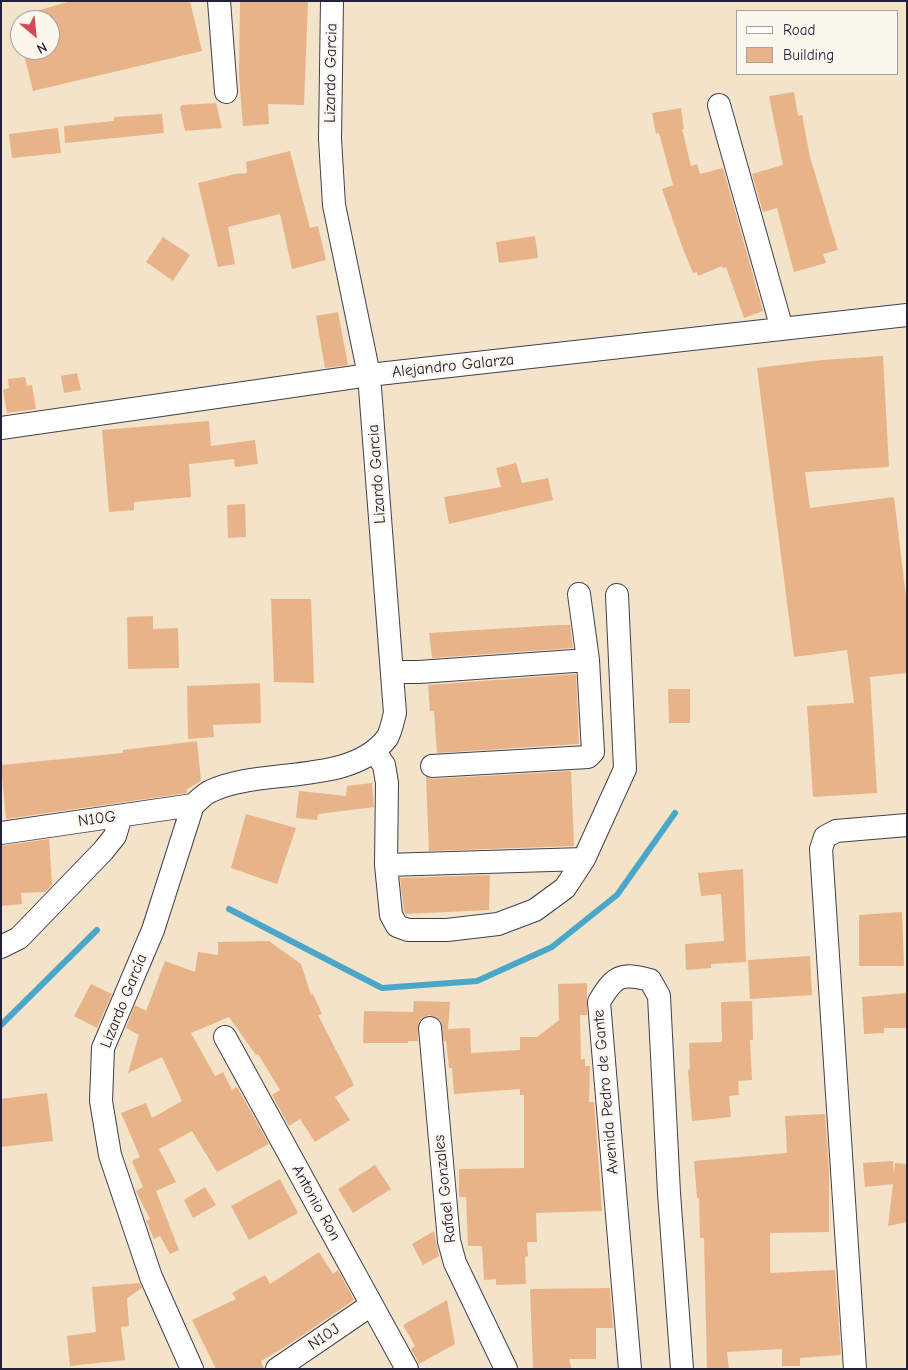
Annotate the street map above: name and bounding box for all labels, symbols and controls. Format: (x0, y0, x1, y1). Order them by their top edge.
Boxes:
north arrow (10, 10, 60, 60)
legend (736, 10, 898, 75)
text: Road (783, 21, 815, 39)
street label: Lizardo Garcia (321, 23, 341, 123)
text: N (34, 38, 50, 57)
text: Building (783, 46, 834, 64)
street label: Alejandro Galarza (391, 350, 515, 382)
street label: Lizardo Garcia (364, 424, 390, 524)
street label: N10G (77, 807, 117, 831)
street label: Lizardo García (96, 951, 152, 1051)
street label: Avenida Pedro de Gante (589, 1009, 623, 1175)
street label: Rafael Gonzales (430, 1134, 460, 1244)
street label: Antonio Ron (287, 1162, 345, 1244)
street label: N10J (305, 1320, 343, 1354)

